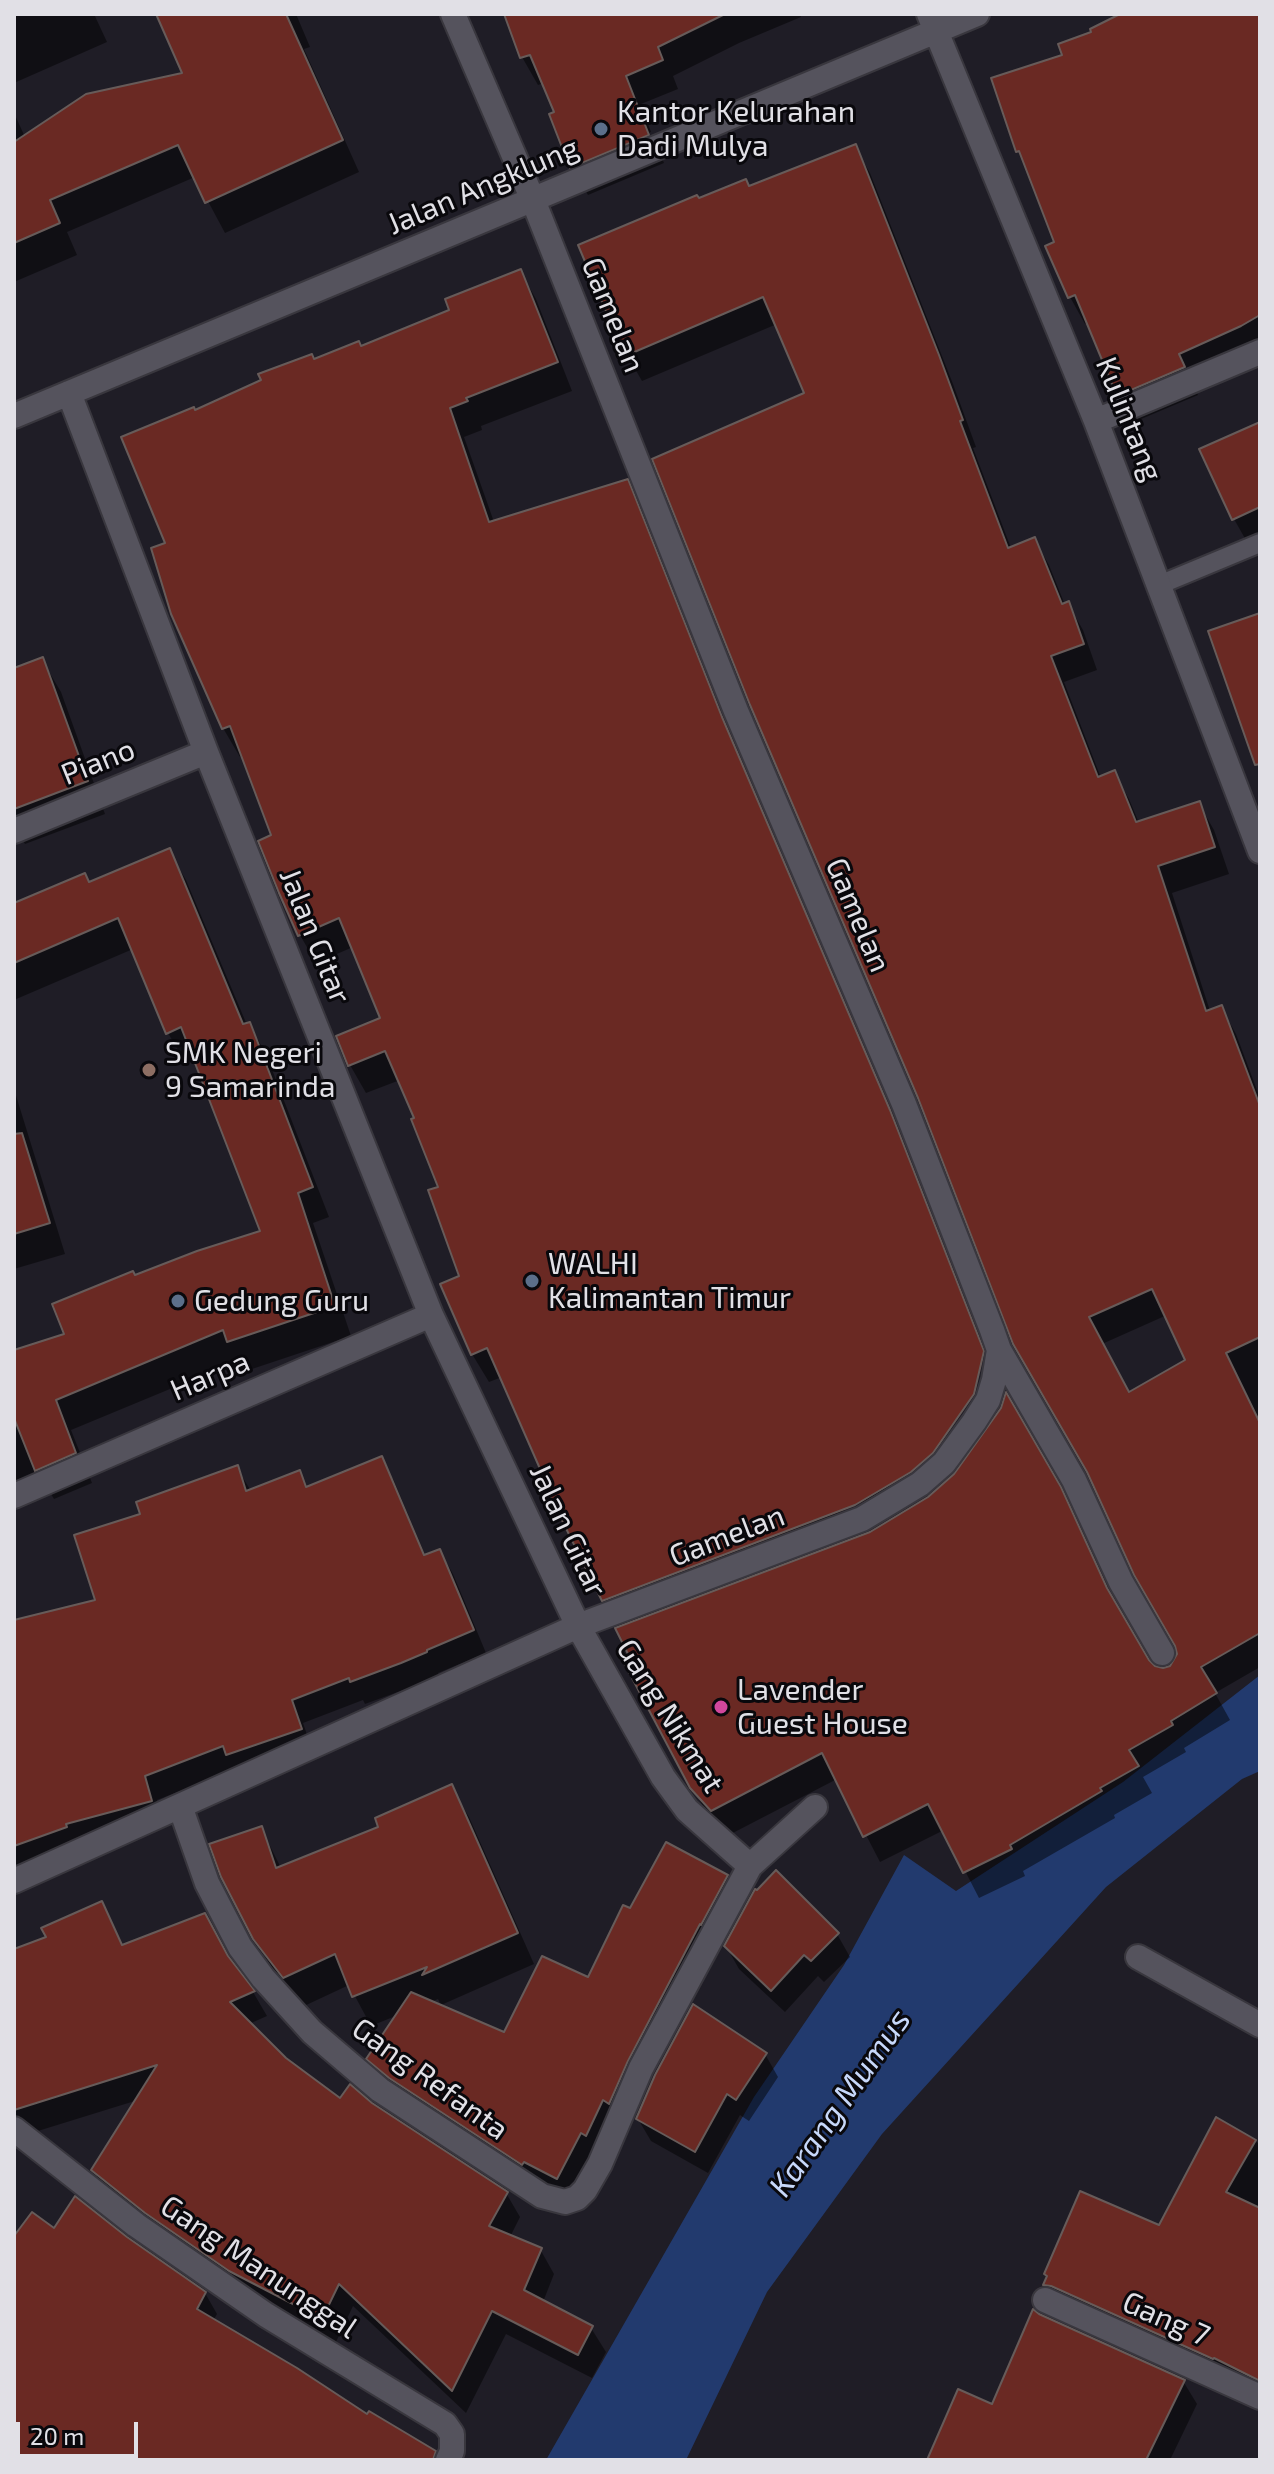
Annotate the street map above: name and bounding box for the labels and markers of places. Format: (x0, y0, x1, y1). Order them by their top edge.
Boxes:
place label: Kantor Kelurahan Dadi Mulya (617, 94, 855, 164)
marker: Kantor Kelurahan Dadi Mulya (592, 120, 610, 138)
place label: SMK Negeri 9 Samarinda (165, 1035, 335, 1106)
marker: SMK Negeri 9 Samarinda (140, 1061, 158, 1079)
place label: WALHI Kalimantan Timur (548, 1246, 791, 1316)
marker: WALHI Kalimantan Timur (523, 1272, 541, 1290)
place label: Gedung Guru (194, 1283, 369, 1319)
marker: Gedung Guru (169, 1292, 187, 1310)
place label: Lavender Guest House (737, 1672, 908, 1742)
marker: Lavender Guest House (712, 1698, 730, 1716)

